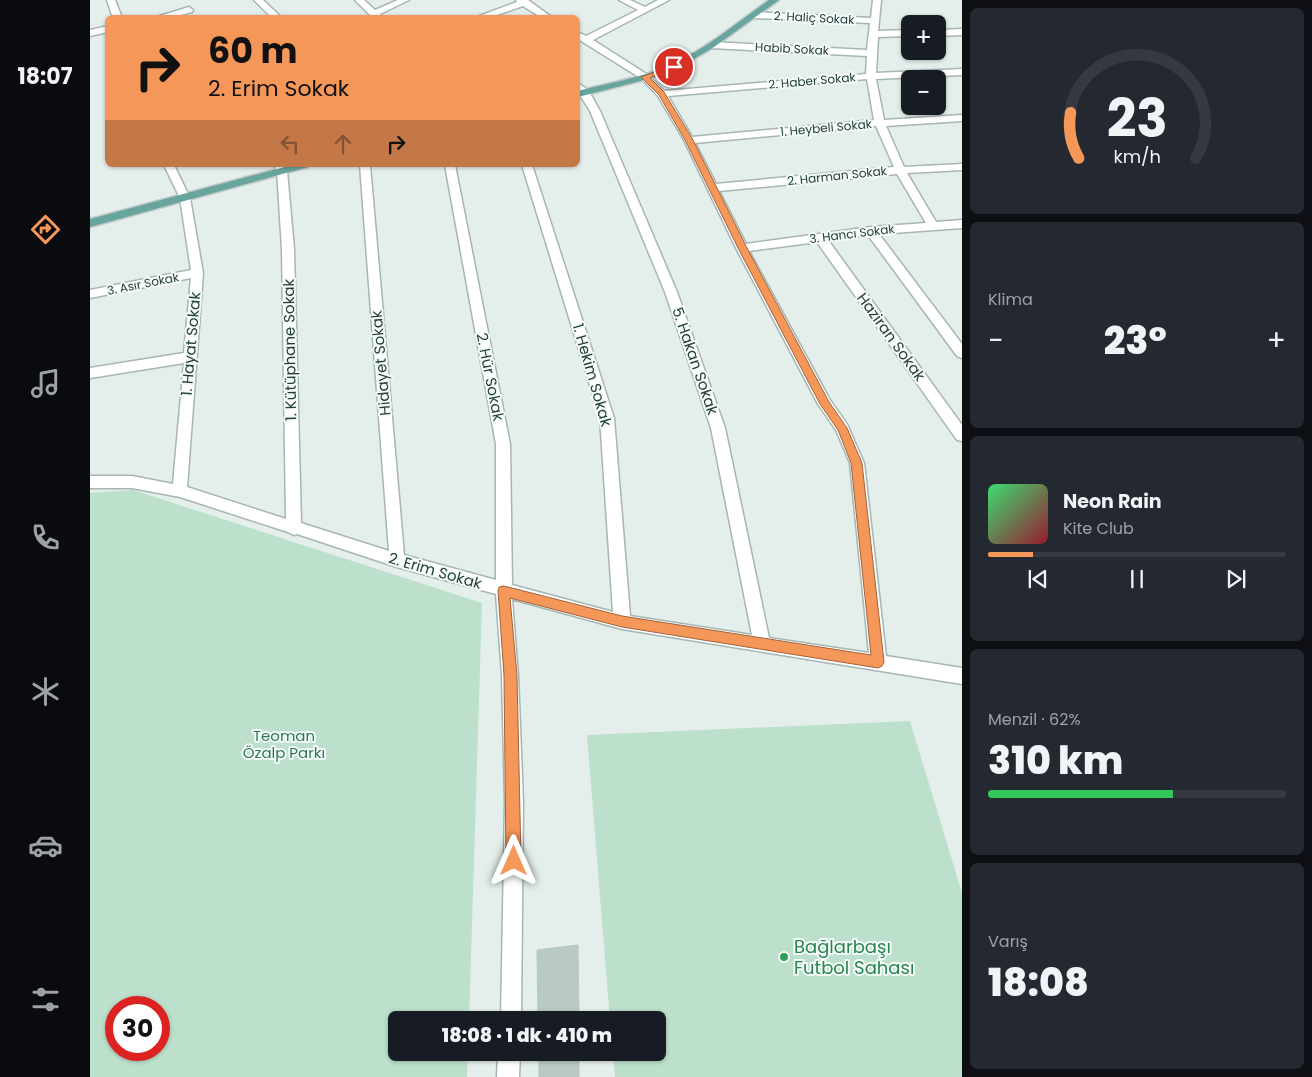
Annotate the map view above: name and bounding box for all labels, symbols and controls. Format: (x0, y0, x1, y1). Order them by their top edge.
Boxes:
street label: 2. Haliç Sokak (773, 7, 856, 28)
map controls (901, 15, 946, 115)
button: + (901, 15, 946, 60)
text: 60 m (208, 26, 298, 75)
icon: right (125, 35, 190, 100)
street label: Habib Sokak (755, 38, 830, 59)
pin (653, 46, 695, 88)
icon: arrive (660, 53, 688, 81)
text: 18:07 (18, 61, 72, 92)
street label: 2. Haber Sokak (768, 68, 857, 93)
button: − (901, 70, 946, 115)
text: 2. Erim Sokak (208, 73, 349, 104)
text: 23 (1106, 82, 1168, 155)
street label: 1. Heybeli Sokak (779, 115, 873, 140)
icon: left (276, 130, 304, 158)
icon: ahead (329, 130, 357, 158)
icon: right (382, 130, 410, 158)
text: km/h (1113, 144, 1161, 169)
street label: 2. Harman Sokak (786, 162, 888, 189)
icon: directions (28, 212, 63, 247)
street label: 3. Hancı Sokak (808, 220, 896, 247)
street label: 3. Asır Sokak (105, 268, 181, 299)
street label: 1. Kütüphane Sokak (278, 278, 301, 421)
street label: Haziran Sokak (852, 288, 931, 385)
text: Klima (988, 288, 1033, 311)
street label: 1. Hayat Sokak (175, 291, 206, 397)
street label: 5. Hakan Sokak (667, 304, 724, 418)
street label: Hidayet Sokak (365, 309, 396, 417)
text: 23° (1104, 314, 1167, 367)
street label: 1. Hekim Sokak (568, 321, 617, 429)
text: − (988, 321, 1003, 360)
text: + (1267, 321, 1286, 360)
street label: 2. Hür Sokak (472, 331, 509, 423)
icon: music (28, 366, 63, 401)
text: Neon Rain (1063, 488, 1162, 515)
text: Kite Club (1063, 517, 1134, 540)
icon: phone (28, 520, 63, 555)
street label: 2. Erim Sokak (386, 547, 485, 594)
icon: previous (1024, 565, 1052, 593)
icon: pause (1123, 565, 1151, 593)
icon: next (1222, 565, 1250, 593)
icon: climate (28, 674, 63, 709)
text: Menzil · 62% (988, 708, 1081, 731)
park label: Teoman Özalp Parkı (243, 725, 325, 763)
text: 310 km (988, 734, 1123, 787)
icon: car (28, 828, 63, 863)
position arrow (487, 834, 539, 886)
text: Varış (988, 930, 1028, 953)
place label: Bağlarbaşı Futbol Sahası (794, 934, 914, 980)
marker: Bağlarbaşı Futbol Sahası (778, 951, 790, 963)
text: 18:08 (988, 956, 1089, 1009)
icon: filters (28, 982, 63, 1017)
speed limit sign: 30 (105, 996, 170, 1061)
text: 18:08 · 1 dk · 410 m (442, 1022, 612, 1049)

